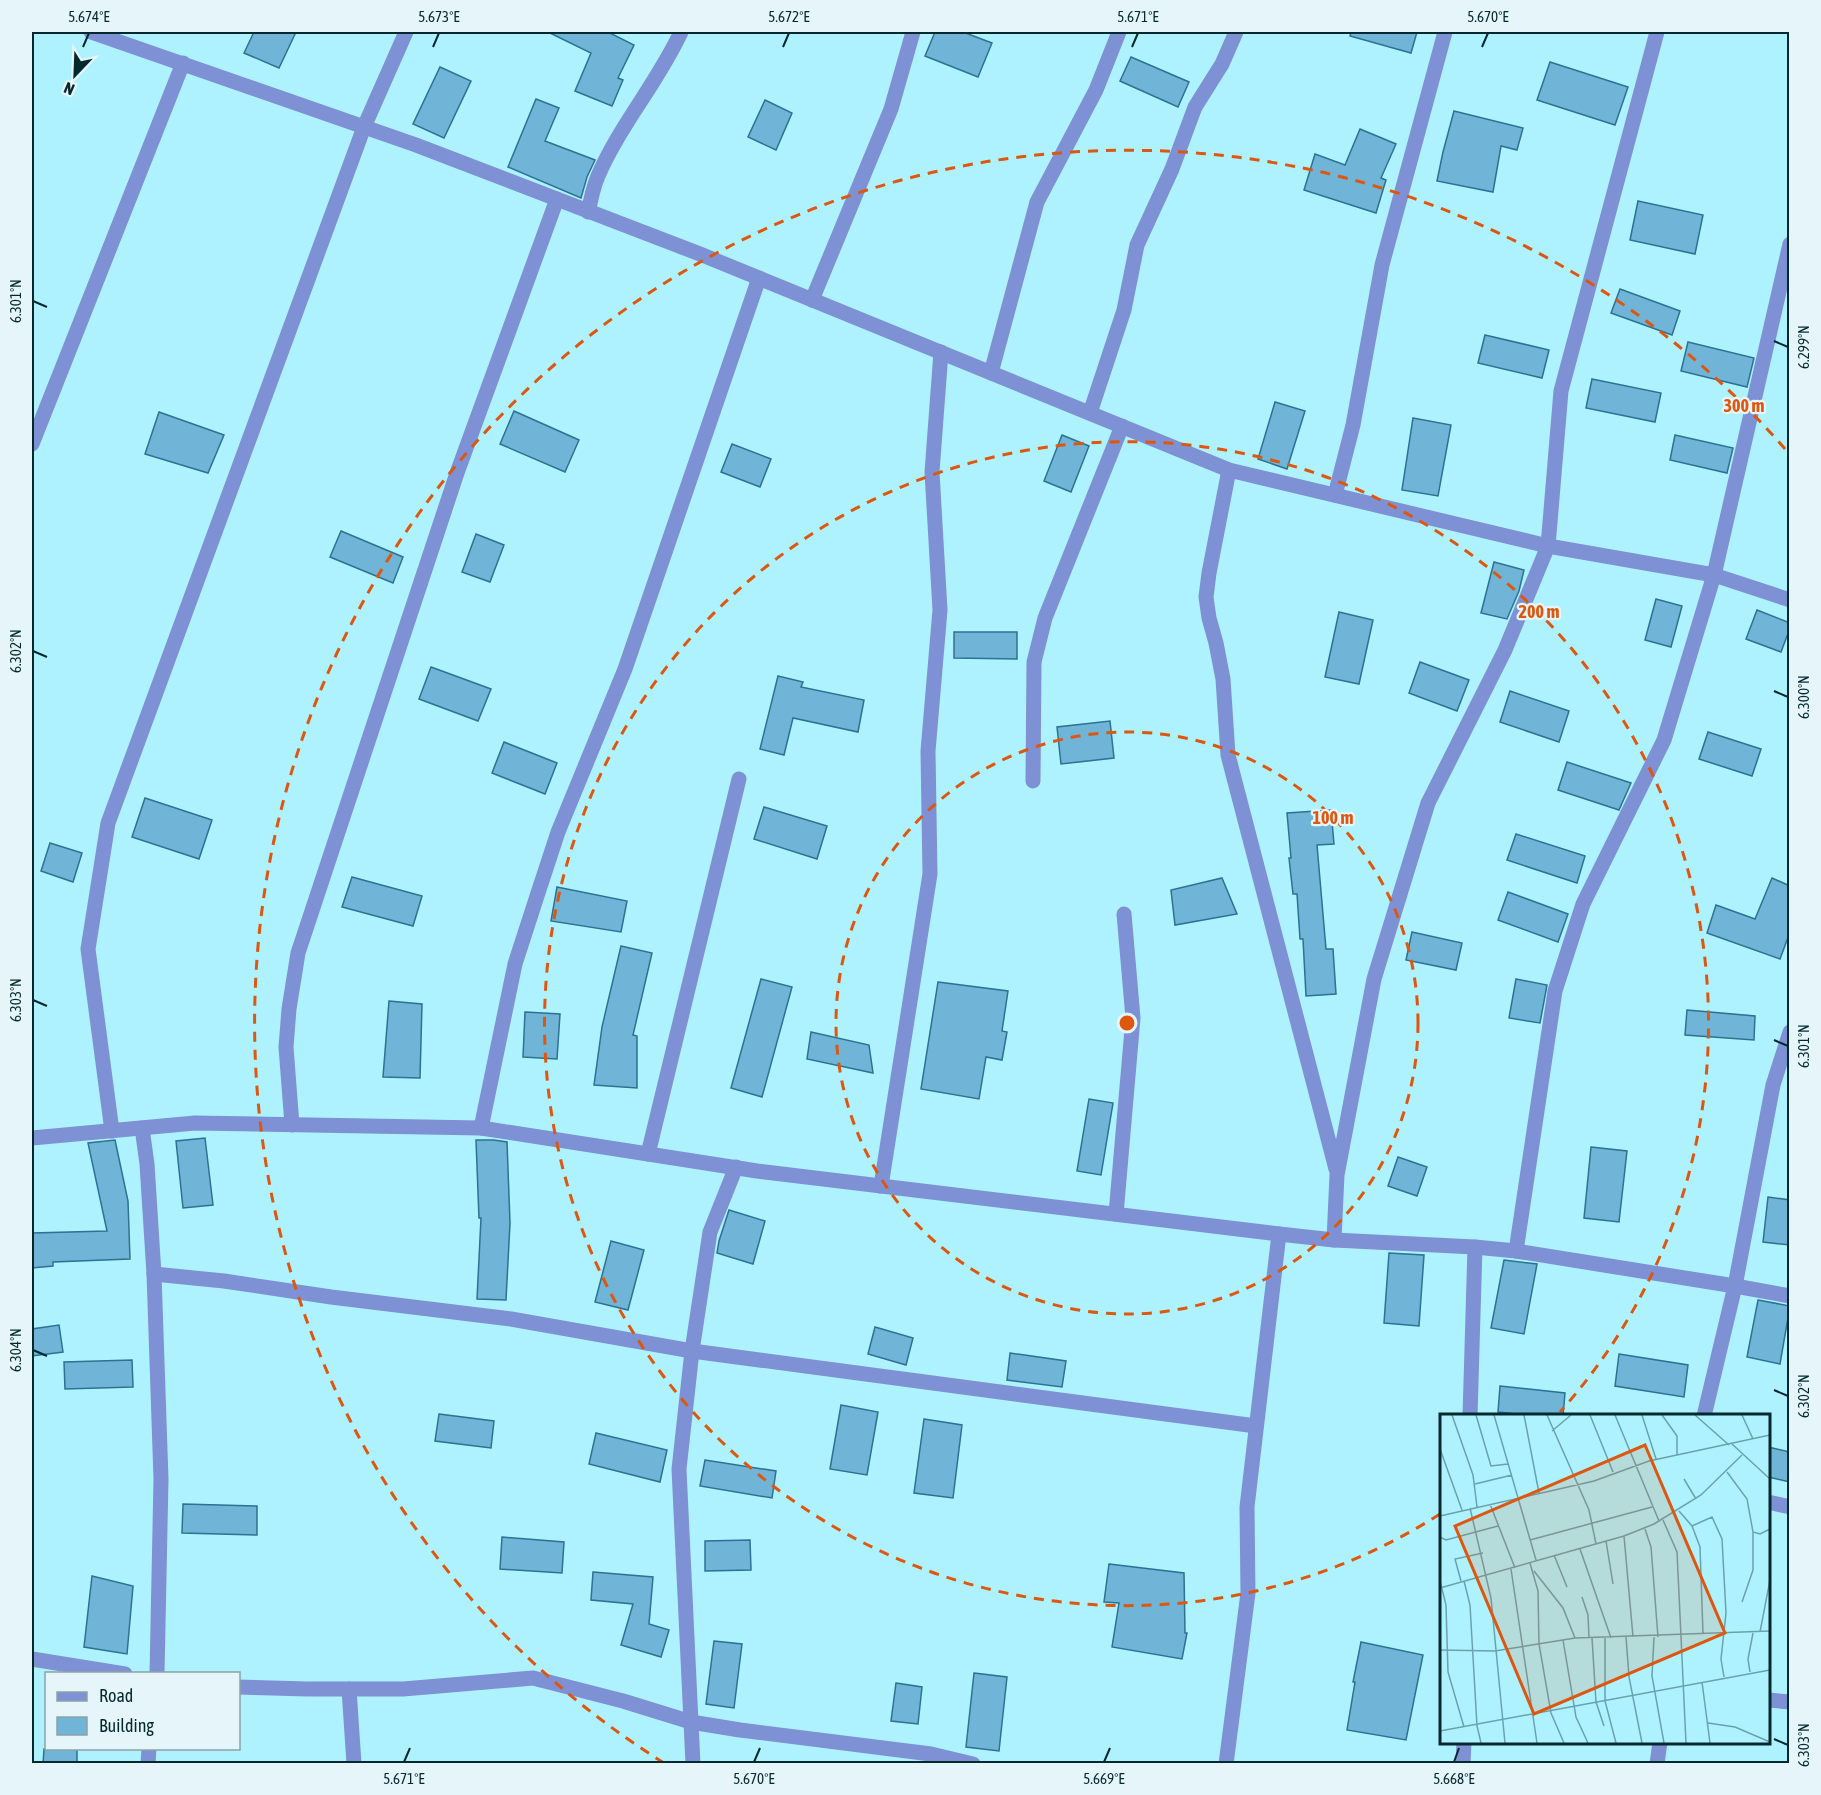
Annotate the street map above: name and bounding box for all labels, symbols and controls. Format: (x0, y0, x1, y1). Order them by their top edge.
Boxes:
text: 5.674°E (68, 8, 110, 25)
text: 5.673°E (418, 8, 460, 25)
text: 5.672°E (768, 8, 810, 25)
text: 5.671°E (1117, 8, 1159, 25)
text: 5.670°E (1467, 8, 1509, 25)
north arrow (45, 45, 105, 105)
text: N (61, 79, 77, 99)
text: 6.301°N (7, 279, 24, 323)
text: 6.299°N (1795, 325, 1812, 369)
text: 300 m (1724, 395, 1764, 416)
text: 200 m (1519, 601, 1559, 622)
text: 6.302°N (7, 629, 24, 673)
text: 6.300°N (1795, 675, 1812, 719)
text: 100 m (1313, 807, 1353, 828)
text: 6.303°N (7, 978, 24, 1022)
centre of rings (1117, 1013, 1137, 1033)
text: 6.301°N (1795, 1024, 1812, 1068)
text: 6.304°N (7, 1328, 24, 1372)
text: 6.302°N (1795, 1374, 1812, 1418)
inset map (1440, 1414, 1770, 1744)
legend (45, 1672, 240, 1750)
text: Road (99, 1685, 133, 1706)
text: Building (99, 1715, 154, 1736)
text: 6.303°N (1795, 1723, 1812, 1767)
text: 5.671°E (383, 1770, 425, 1787)
text: 5.670°E (733, 1770, 775, 1787)
text: 5.669°E (1083, 1770, 1125, 1787)
text: 5.668°E (1433, 1770, 1475, 1787)

